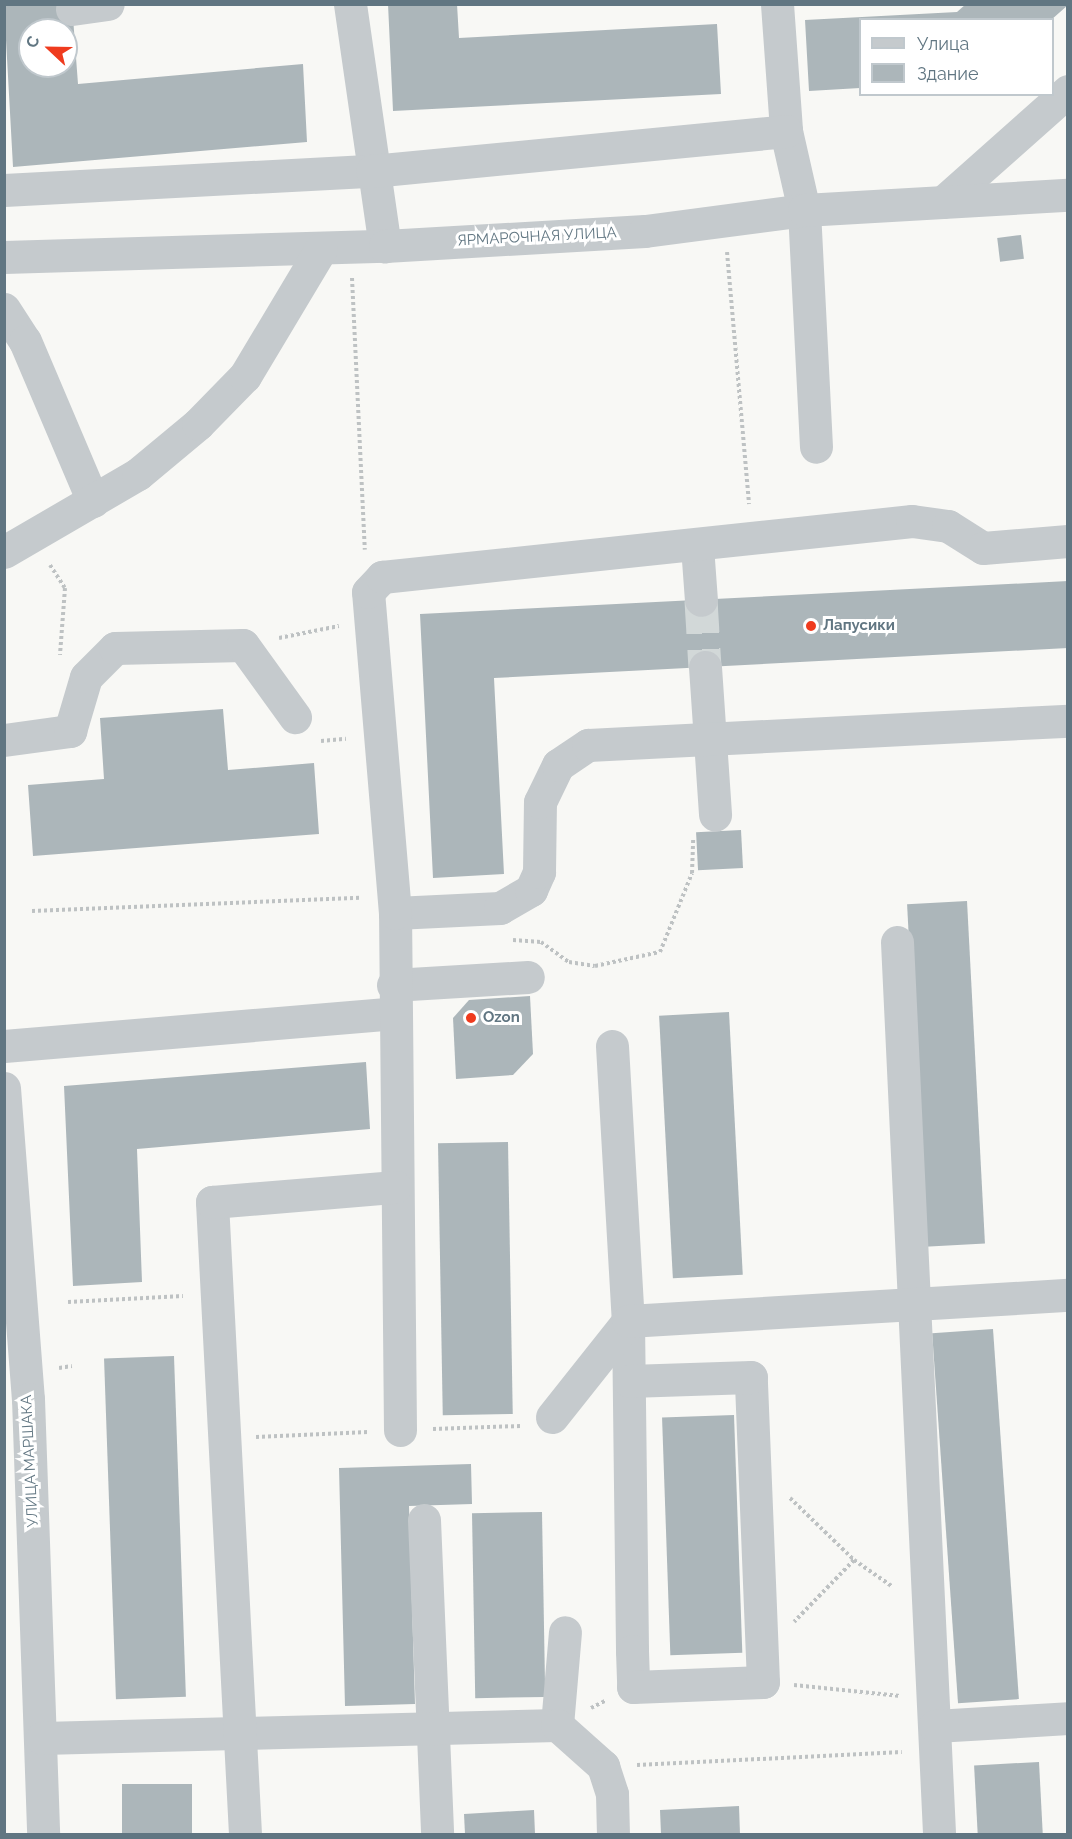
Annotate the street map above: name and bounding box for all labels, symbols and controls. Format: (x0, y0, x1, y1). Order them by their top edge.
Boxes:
north arrow (18, 18, 78, 78)
legend (859, 18, 1054, 96)
text: С (22, 33, 44, 50)
text: Улица (917, 33, 969, 54)
text: Здание (917, 63, 979, 84)
street label: ЯРМАРОЧНАЯ УЛИЦА (457, 224, 617, 250)
place label: Лапусики (823, 617, 895, 635)
marker: Лапусики (804, 619, 818, 633)
place label: Ozon (483, 1009, 520, 1027)
marker: Ozon (464, 1011, 478, 1025)
street label: УЛИЦА МАРШАКА (18, 1394, 42, 1528)

